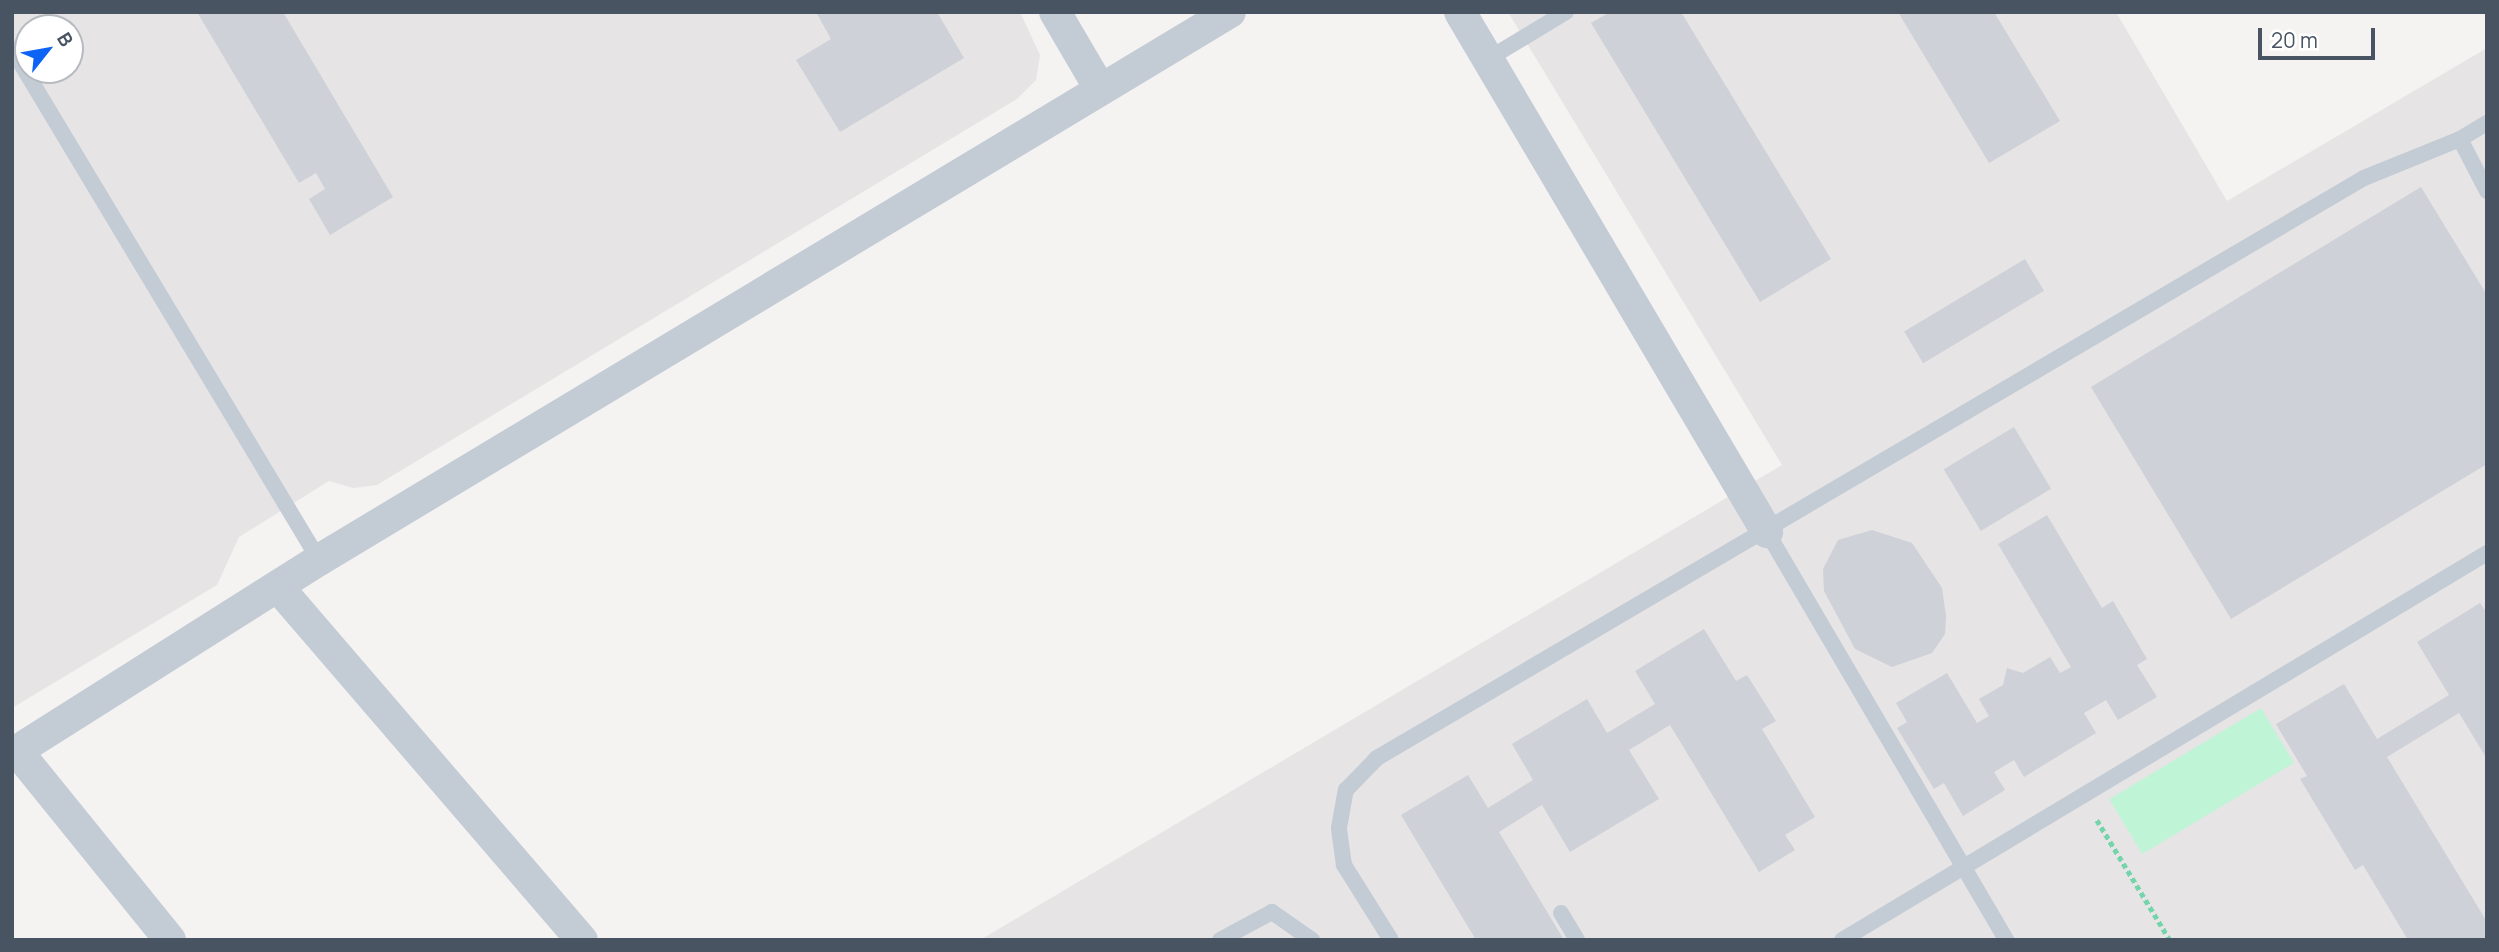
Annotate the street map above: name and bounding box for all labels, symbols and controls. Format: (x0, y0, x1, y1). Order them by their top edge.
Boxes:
north arrow (14, 14, 84, 84)
scale bar (2261, 14, 2378, 58)
text: 20 m (2271, 26, 2318, 54)
text: B (51, 27, 80, 51)

